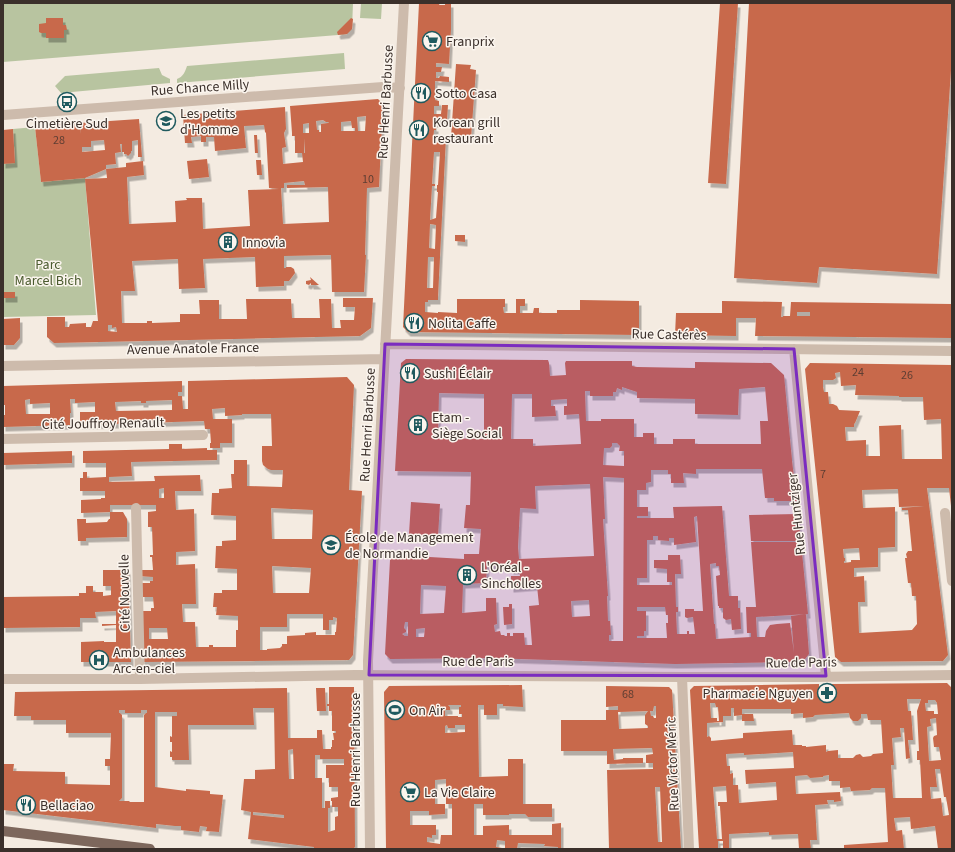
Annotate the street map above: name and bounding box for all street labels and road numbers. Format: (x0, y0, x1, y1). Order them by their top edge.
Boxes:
street label: Rue Henri Barbusse (373, 44, 399, 160)
street label: Rue Chance Milly (150, 75, 250, 101)
street label: Rue Castérès (631, 324, 707, 346)
street label: Avenue Anatole France (127, 338, 259, 360)
street label: Rue Henri Barbusse (355, 367, 381, 483)
street label: Cité Jouffroy Renault (41, 413, 165, 435)
street label: Rue Huntziger (783, 472, 811, 556)
street label: Cité Nouvelle (114, 554, 136, 632)
street label: Rue de Paris (442, 652, 514, 672)
street label: Rue de Paris (765, 652, 837, 674)
street label: Rue Henri Barbusse (346, 693, 366, 807)
street label: Rue Victor Méric (661, 716, 685, 811)

